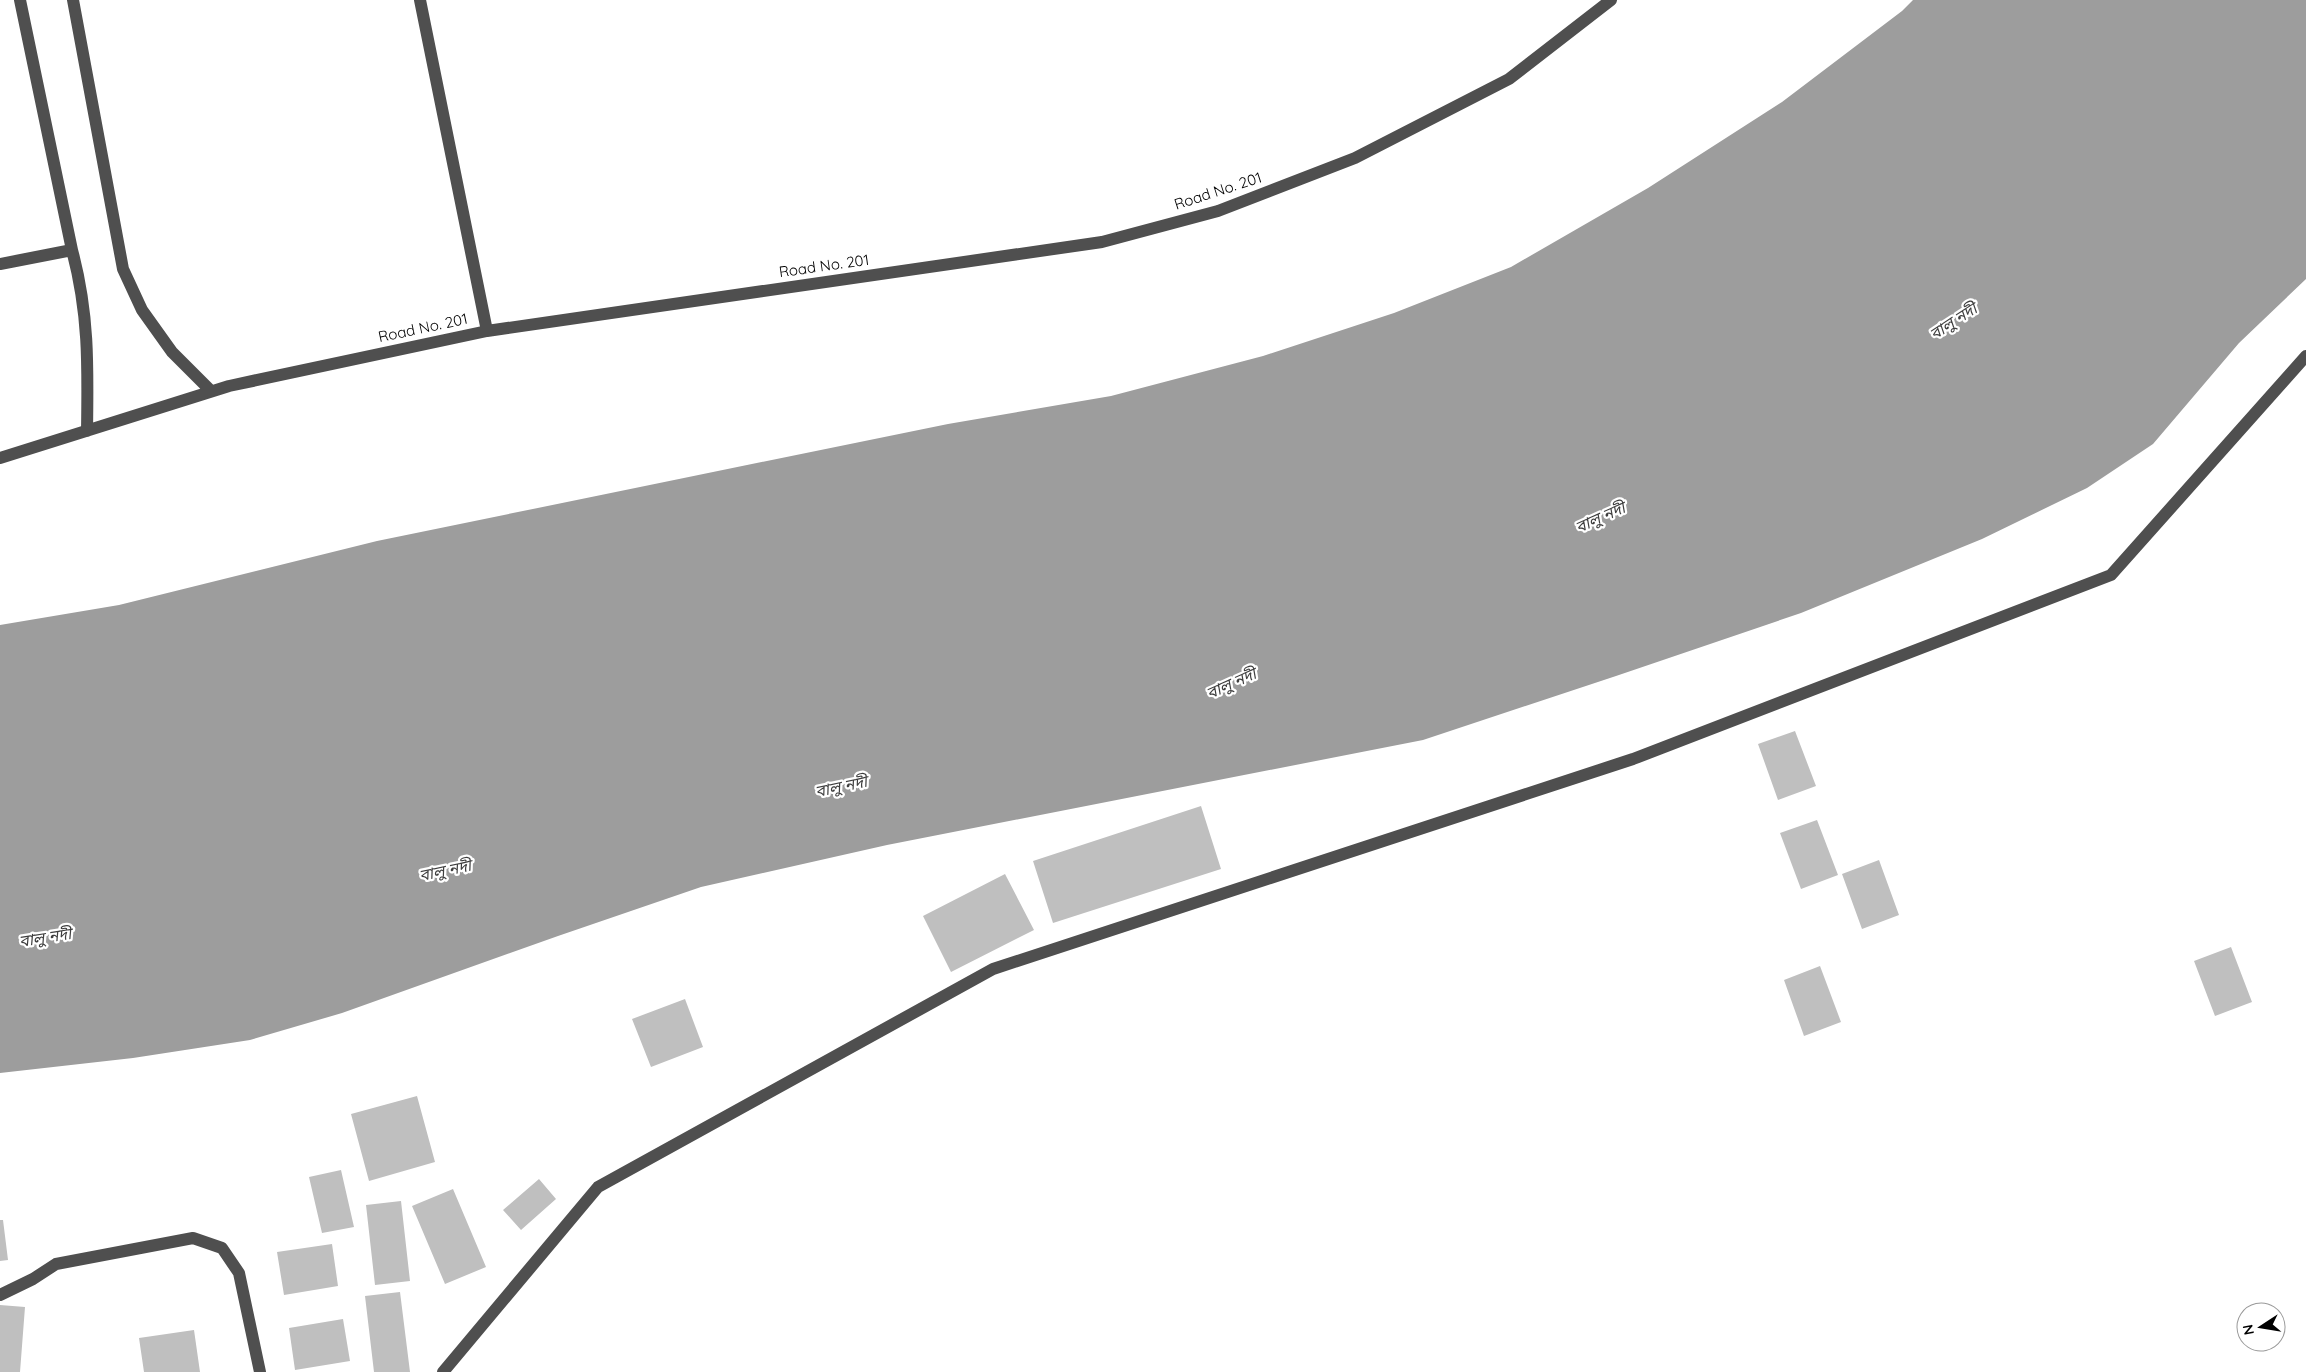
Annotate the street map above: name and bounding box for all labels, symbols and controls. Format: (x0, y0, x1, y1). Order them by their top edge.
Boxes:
street label: Road No. 201 (1172, 167, 1264, 214)
street label: Road No. 201 (778, 250, 870, 281)
water label: বালু নদী (1925, 297, 1983, 344)
street label: Road No. 201 (376, 309, 469, 346)
water label: বালু নদী (1572, 496, 1631, 537)
water label: বালু নদী (1203, 662, 1262, 703)
water label: বালু নদী (813, 770, 871, 801)
water label: বালু নদী (417, 854, 475, 885)
water label: বালু নদী (17, 923, 75, 951)
north arrow (2236, 1302, 2286, 1352)
text: N (2238, 1323, 2258, 1337)

